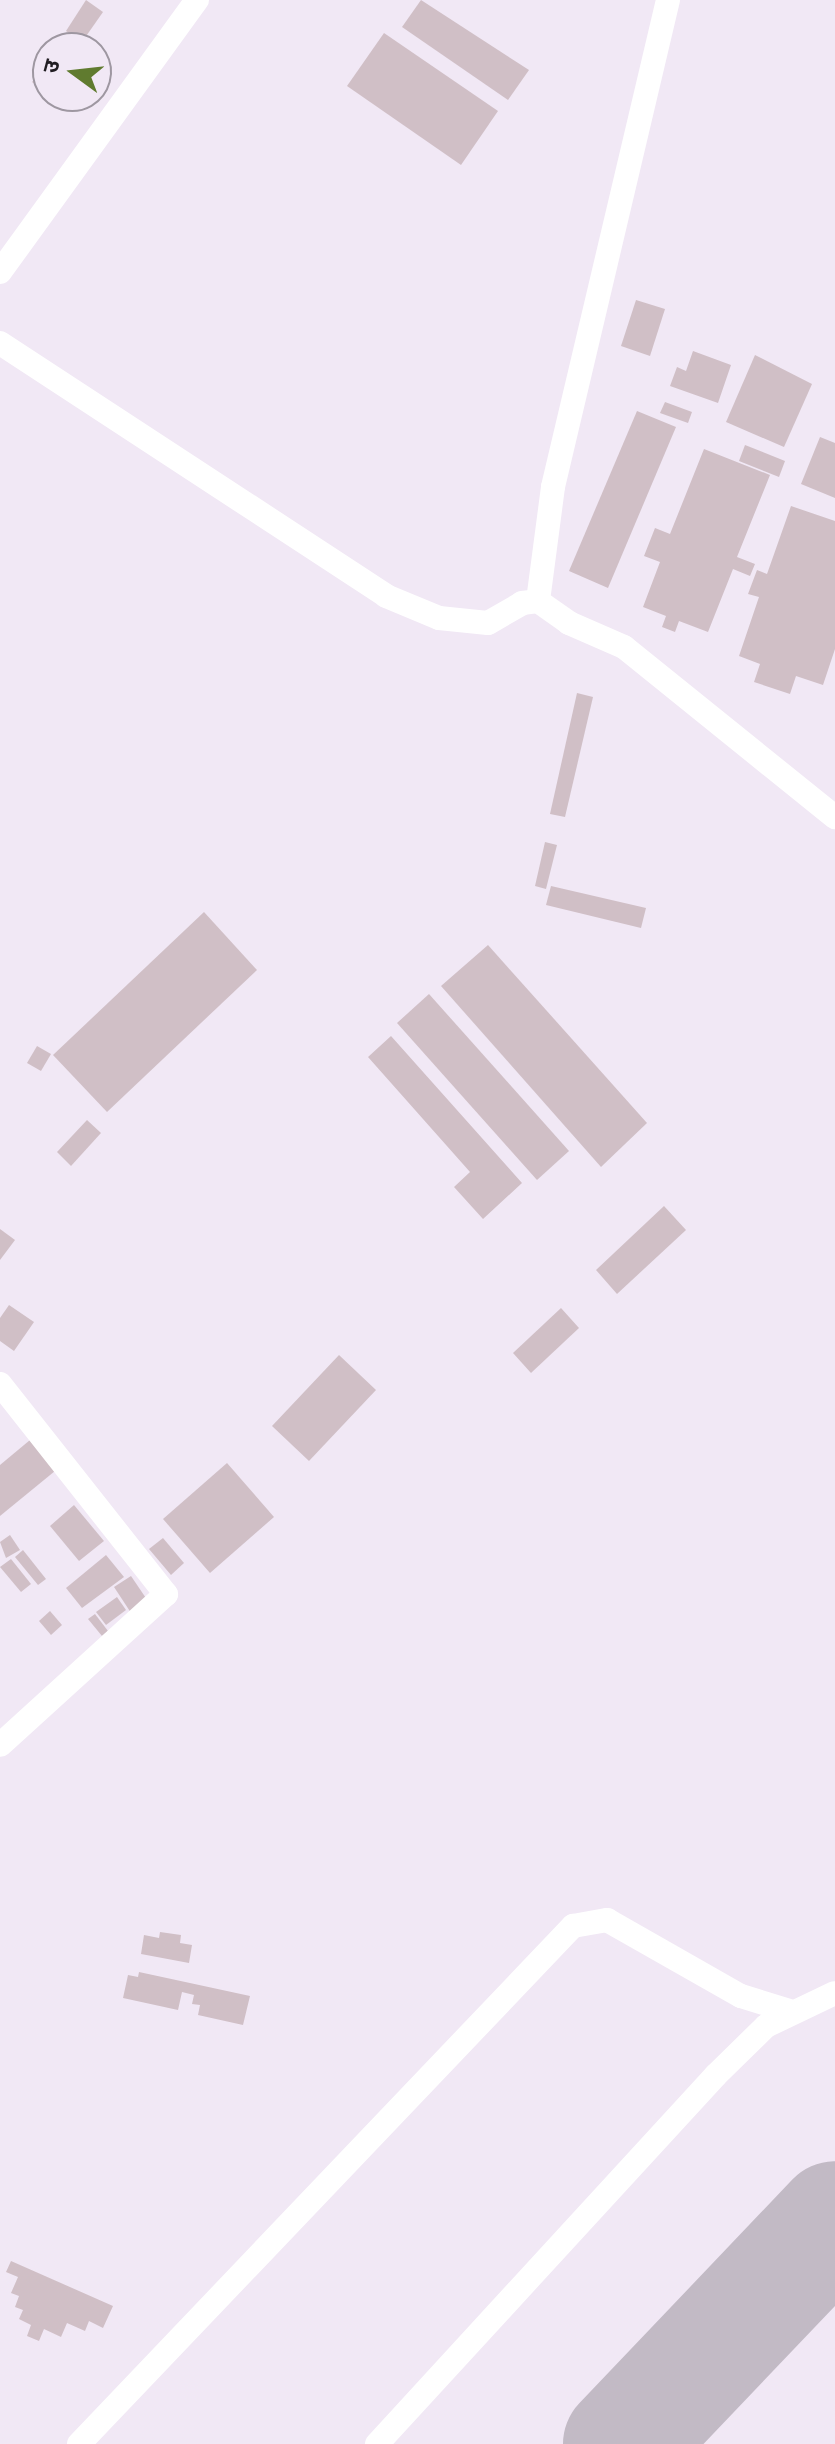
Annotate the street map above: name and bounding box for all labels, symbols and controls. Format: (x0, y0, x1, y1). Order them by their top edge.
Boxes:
north arrow (32, 32, 112, 112)
text: उ (36, 56, 65, 76)

